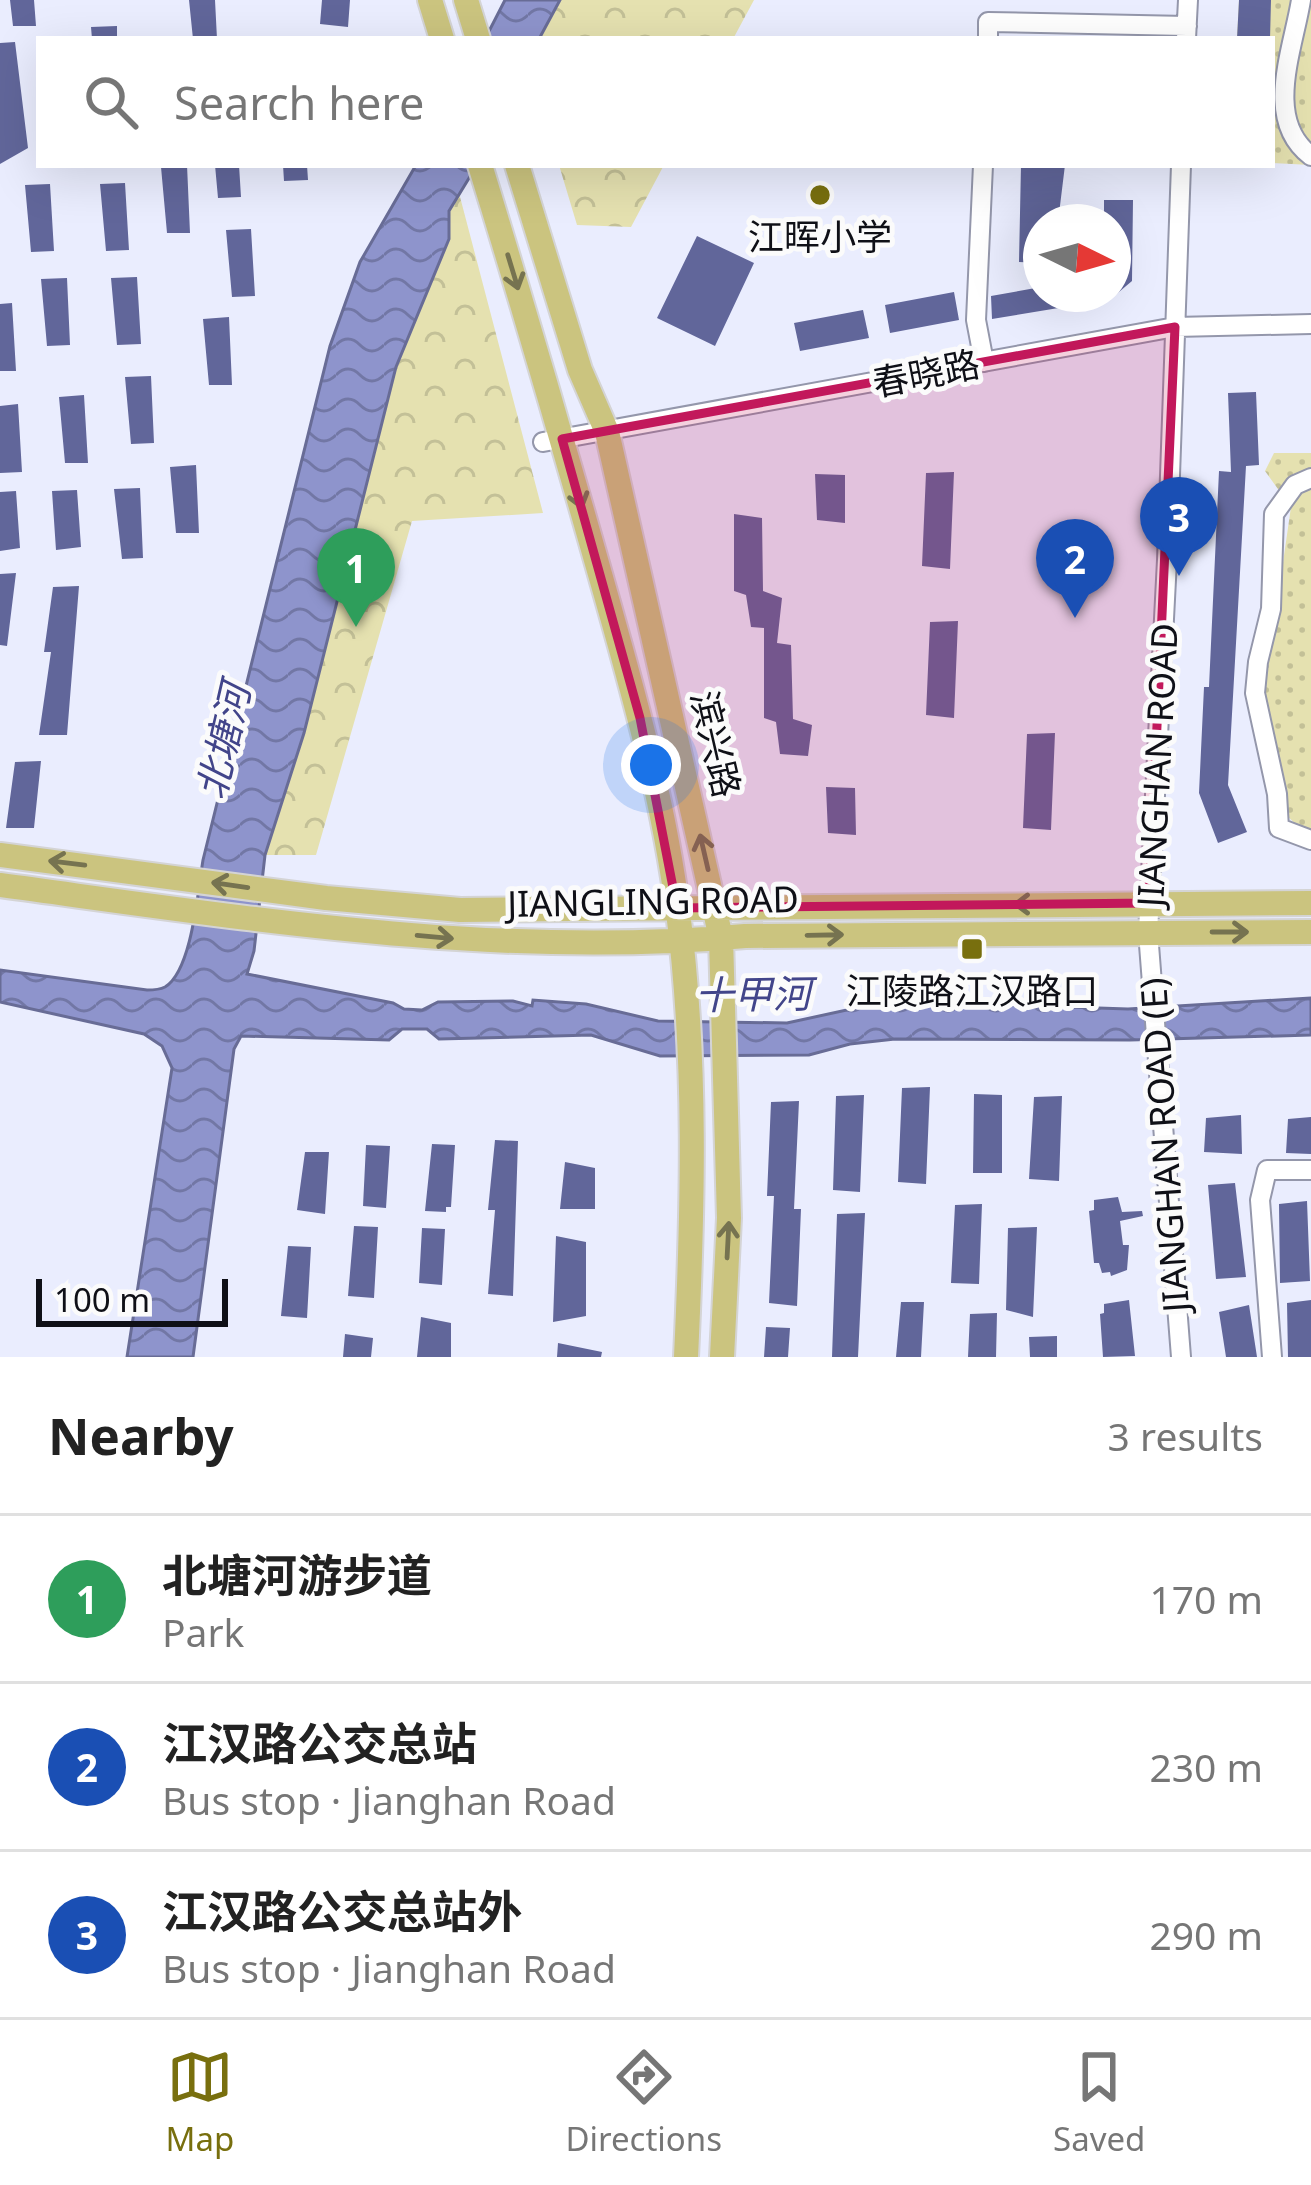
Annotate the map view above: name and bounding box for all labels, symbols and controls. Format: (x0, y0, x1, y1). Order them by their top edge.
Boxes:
search box (36, 36, 1275, 168)
icon: search (78, 69, 144, 135)
text: Search here (174, 72, 424, 133)
marker: 江晖小学 (807, 182, 833, 208)
north arrow (1023, 204, 1131, 312)
place label: 江晖小学 (748, 212, 892, 261)
one-way arrow (503, 252, 525, 290)
street label: 春晓路 (868, 339, 984, 407)
one-way arrow (567, 471, 589, 509)
pin: 3 (1140, 477, 1218, 576)
pin: 2 (1036, 519, 1114, 618)
pin: 1 (317, 528, 395, 627)
street label: JIANGHAN ROAD (1125, 622, 1189, 911)
water label: 北塘河 (183, 671, 263, 804)
street label: 滨兴路 (680, 686, 752, 802)
your location (621, 735, 681, 795)
one-way arrow (691, 833, 714, 871)
one-way arrow (48, 852, 87, 874)
one-way arrow (211, 873, 250, 896)
street label: JIANGLING ROAD (504, 874, 799, 928)
one-way arrow (1013, 893, 1052, 915)
one-way arrow (1210, 921, 1249, 943)
one-way arrow (805, 924, 844, 947)
one-way arrow (415, 926, 454, 949)
marker: 江陵路江汉路口 (959, 936, 985, 962)
water label: 十甲河 (694, 965, 819, 1021)
place label: 江陵路江汉路口 (846, 966, 1098, 1015)
street label: JIANGHAN ROAD (E) (1128, 976, 1200, 1317)
one-way arrow (717, 1221, 740, 1260)
scale bar (36, 1273, 228, 1326)
text: 100 m (54, 1277, 150, 1322)
text: Nearby (48, 1400, 234, 1470)
text: 3 results (1108, 1409, 1263, 1462)
text: 北塘河游步道 (162, 1544, 432, 1605)
text: 1 (76, 1572, 98, 1625)
text: 170 m (1149, 1572, 1263, 1625)
text: Park (162, 1605, 244, 1658)
text: 江汉路公交总站 (162, 1712, 477, 1773)
text: 2 (76, 1740, 98, 1793)
text: 230 m (1149, 1740, 1263, 1793)
text: Bus stop · Jianghan Road (162, 1773, 616, 1826)
text: 江汉路公交总站外 (162, 1880, 522, 1941)
text: 3 (76, 1908, 98, 1961)
text: 290 m (1149, 1908, 1263, 1961)
text: Bus stop · Jianghan Road (162, 1941, 616, 1994)
tab: Map (166, 2044, 234, 2161)
tab: Directions (565, 2044, 722, 2161)
tab: Saved (1053, 2044, 1145, 2161)

